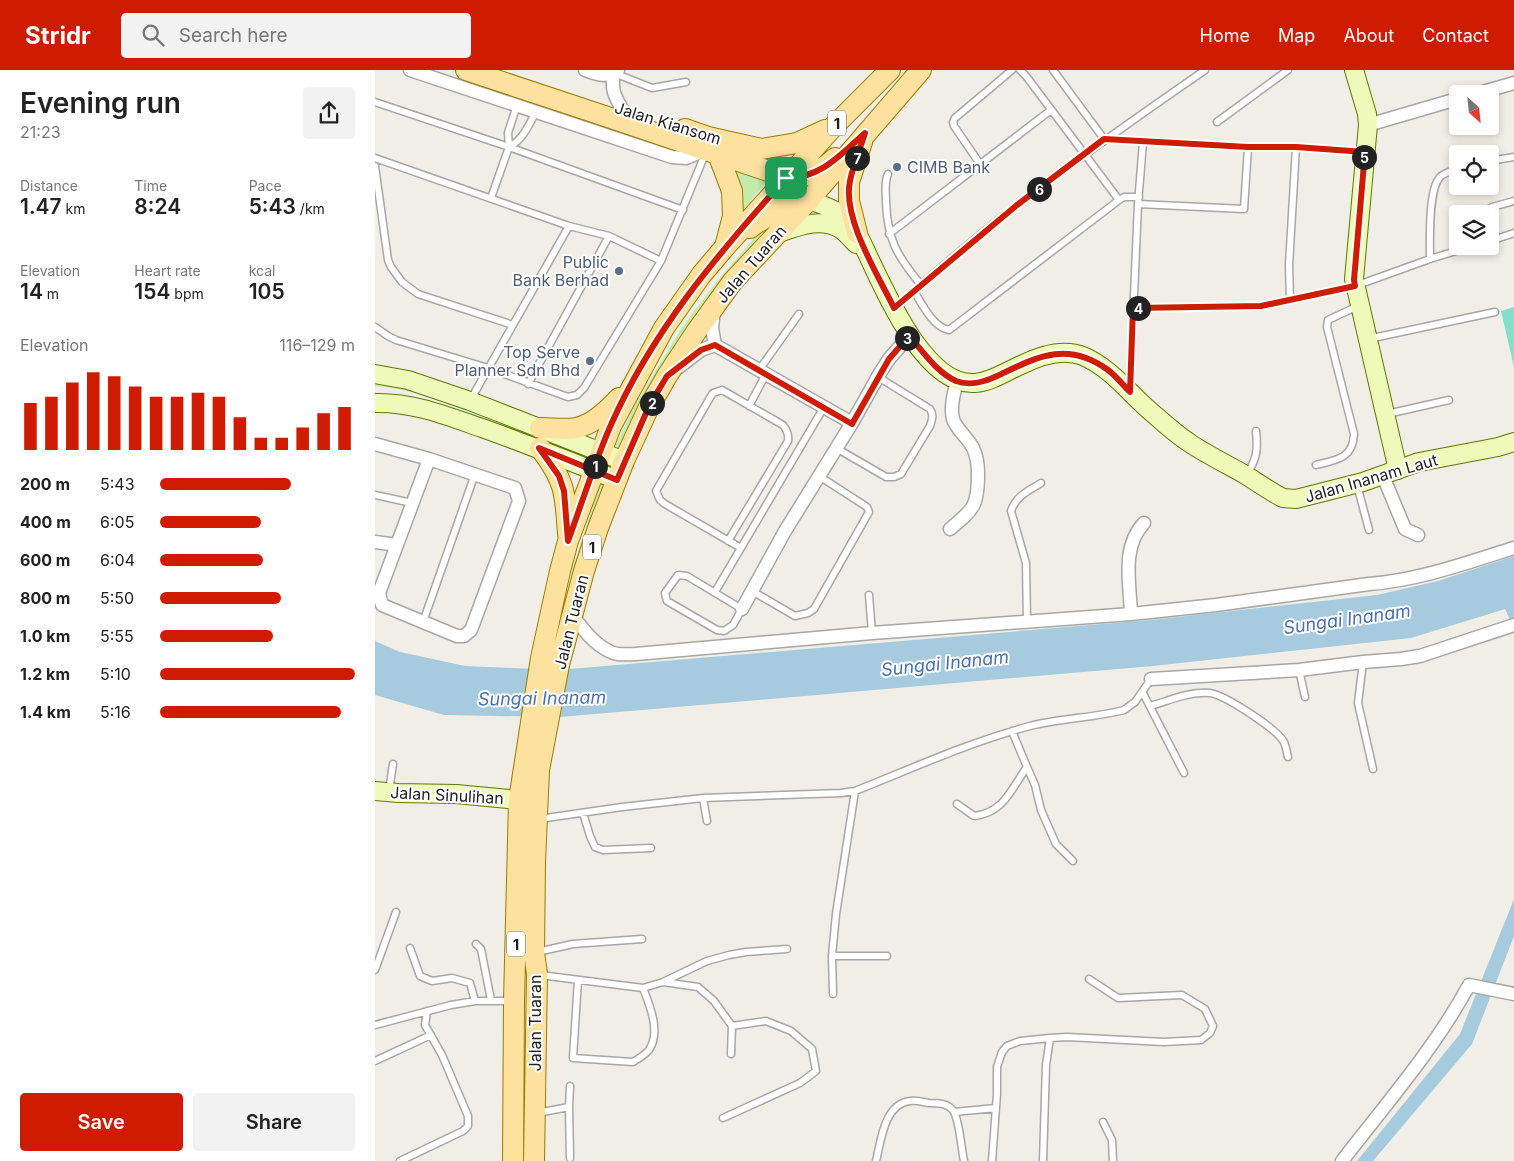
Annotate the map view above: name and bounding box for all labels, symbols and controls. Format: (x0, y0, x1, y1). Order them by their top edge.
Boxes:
search box (121, 13, 471, 58)
text: Stridr (25, 21, 91, 50)
icon: search (139, 21, 167, 49)
text: Search here (179, 24, 287, 47)
text: Home (1200, 25, 1250, 46)
text: Map (1278, 25, 1315, 46)
text: About (1343, 25, 1394, 46)
text: Contact (1422, 25, 1489, 46)
north arrow (1449, 85, 1499, 135)
map controls (1449, 85, 1499, 255)
text: Evening run (20, 86, 181, 120)
button: share (303, 87, 355, 139)
street label: Jalan Kiansom (612, 97, 724, 149)
road number: 1 (828, 110, 846, 136)
text: 21:23 (20, 122, 61, 142)
pin: 5 (1351, 144, 1377, 170)
button: locate (1449, 145, 1499, 195)
pin: 7 (845, 146, 869, 170)
text: 5 (1360, 149, 1369, 166)
text: 7 (853, 150, 862, 167)
pin (765, 157, 807, 199)
place label: CIMB Bank (907, 157, 990, 177)
marker: CIMB Bank (891, 161, 903, 173)
icon: arrive (772, 164, 800, 192)
pin: 6 (1027, 176, 1051, 202)
text: Distance (20, 177, 78, 194)
text: Time (134, 177, 167, 194)
text: Pace (249, 177, 282, 194)
text: 6 (1035, 181, 1044, 198)
text: 1.47 (20, 194, 62, 219)
text: 8:24 (134, 194, 181, 219)
text: 5:43 (249, 194, 296, 219)
text: km (62, 200, 86, 217)
text: /km (296, 200, 325, 217)
button: layers (1449, 205, 1499, 255)
street label: Jalan Tuaran (712, 221, 790, 307)
place label: Public Bank Berhad (513, 252, 609, 290)
text: Elevation (20, 262, 80, 279)
text: Heart rate (134, 262, 201, 279)
text: kcal (249, 262, 275, 279)
marker: Public Bank Berhad (613, 265, 625, 277)
text: 14 (20, 279, 43, 304)
text: 154 (134, 279, 170, 304)
text: 105 (249, 279, 285, 304)
text: m (43, 285, 59, 302)
text: bpm (170, 285, 204, 302)
pin: 4 (1125, 296, 1151, 320)
text: 4 (1134, 300, 1143, 317)
pin: 3 (895, 326, 919, 350)
text: 3 (903, 330, 912, 347)
text: Elevation (20, 335, 89, 355)
text: 116–129 m (279, 335, 355, 355)
place label: Top Serve Planner Sdn Bhd (454, 342, 580, 380)
marker: Top Serve Planner Sdn Bhd (584, 355, 596, 367)
pin: 2 (639, 390, 665, 416)
text: 2 (648, 395, 657, 412)
street label: Jalan Inanam Laut (1302, 449, 1440, 507)
pin: 1 (583, 454, 607, 478)
text: 1 (592, 458, 599, 475)
text: 200 m (20, 474, 70, 494)
text: 5:43 (100, 474, 135, 494)
text: 400 m (20, 512, 71, 532)
text: 6:05 (100, 512, 134, 532)
road number: 1 (583, 534, 601, 560)
text: 600 m (20, 550, 70, 570)
text: 6:04 (100, 550, 135, 570)
street label: Jalan Tuaran (550, 573, 592, 671)
text: 800 m (20, 588, 70, 608)
text: 5:50 (100, 588, 134, 608)
water label: Sungai Inanam (1282, 600, 1412, 638)
text: 1.0 km (20, 626, 70, 646)
text: 5:55 (100, 626, 134, 646)
water label: Sungai Inanam (880, 646, 1010, 680)
text: 1.2 km (20, 664, 70, 684)
text: 5:10 (100, 664, 131, 684)
water label: Sungai Inanam (478, 686, 607, 710)
text: 1.4 km (20, 702, 71, 722)
text: 5:16 (100, 702, 131, 722)
street label: Jalan Sinulihan (390, 782, 504, 808)
road number: 1 (507, 932, 525, 956)
street label: Jalan Tuaran (525, 975, 545, 1071)
button: Save (20, 1093, 183, 1151)
button: Share (193, 1093, 355, 1151)

